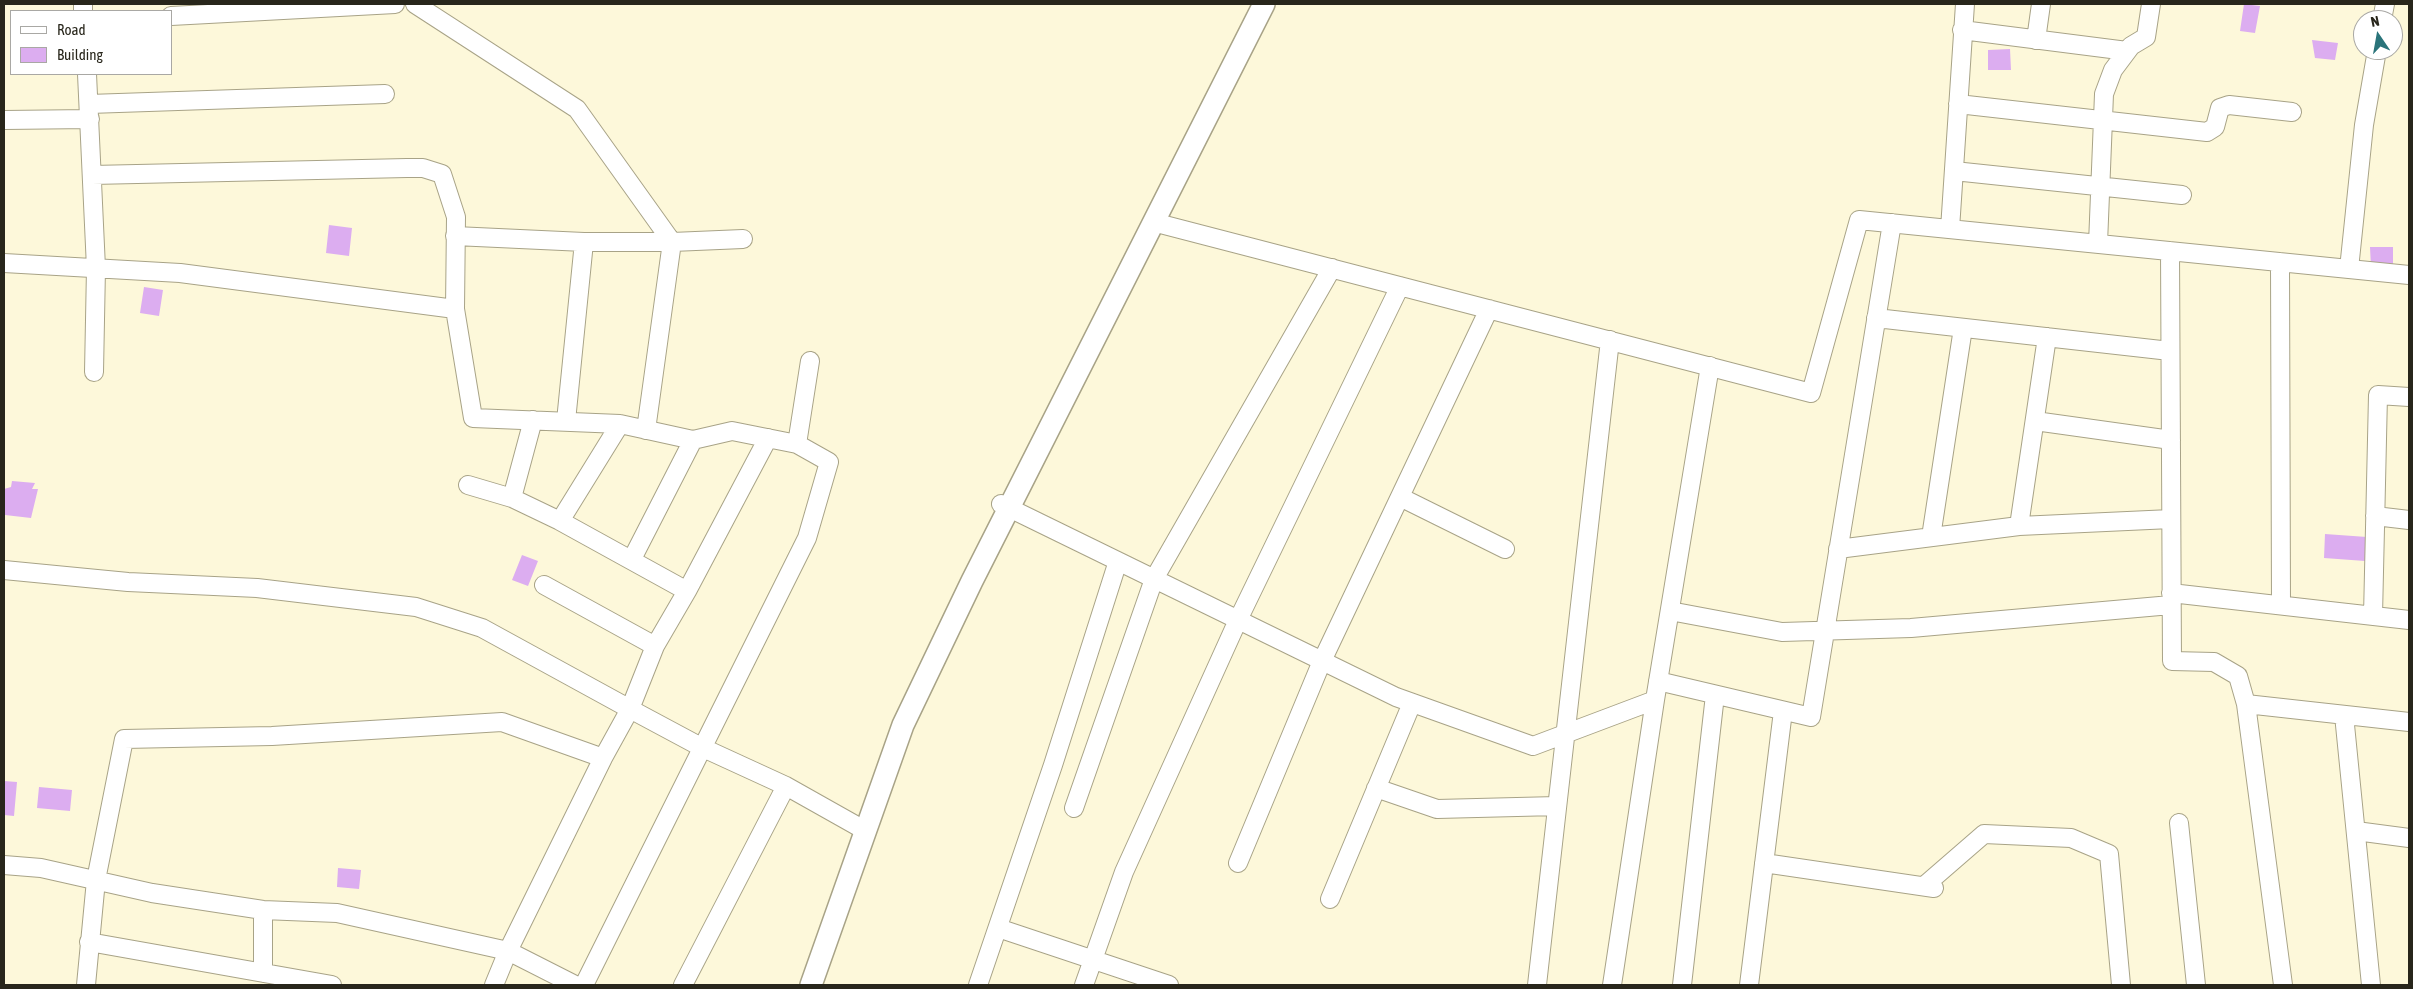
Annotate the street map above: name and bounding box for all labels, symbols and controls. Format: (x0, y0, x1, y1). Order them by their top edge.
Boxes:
legend (10, 10, 172, 75)
north arrow (2353, 10, 2403, 60)
text: N (2369, 13, 2381, 30)
text: Road (57, 21, 86, 38)
text: Building (57, 46, 103, 63)

